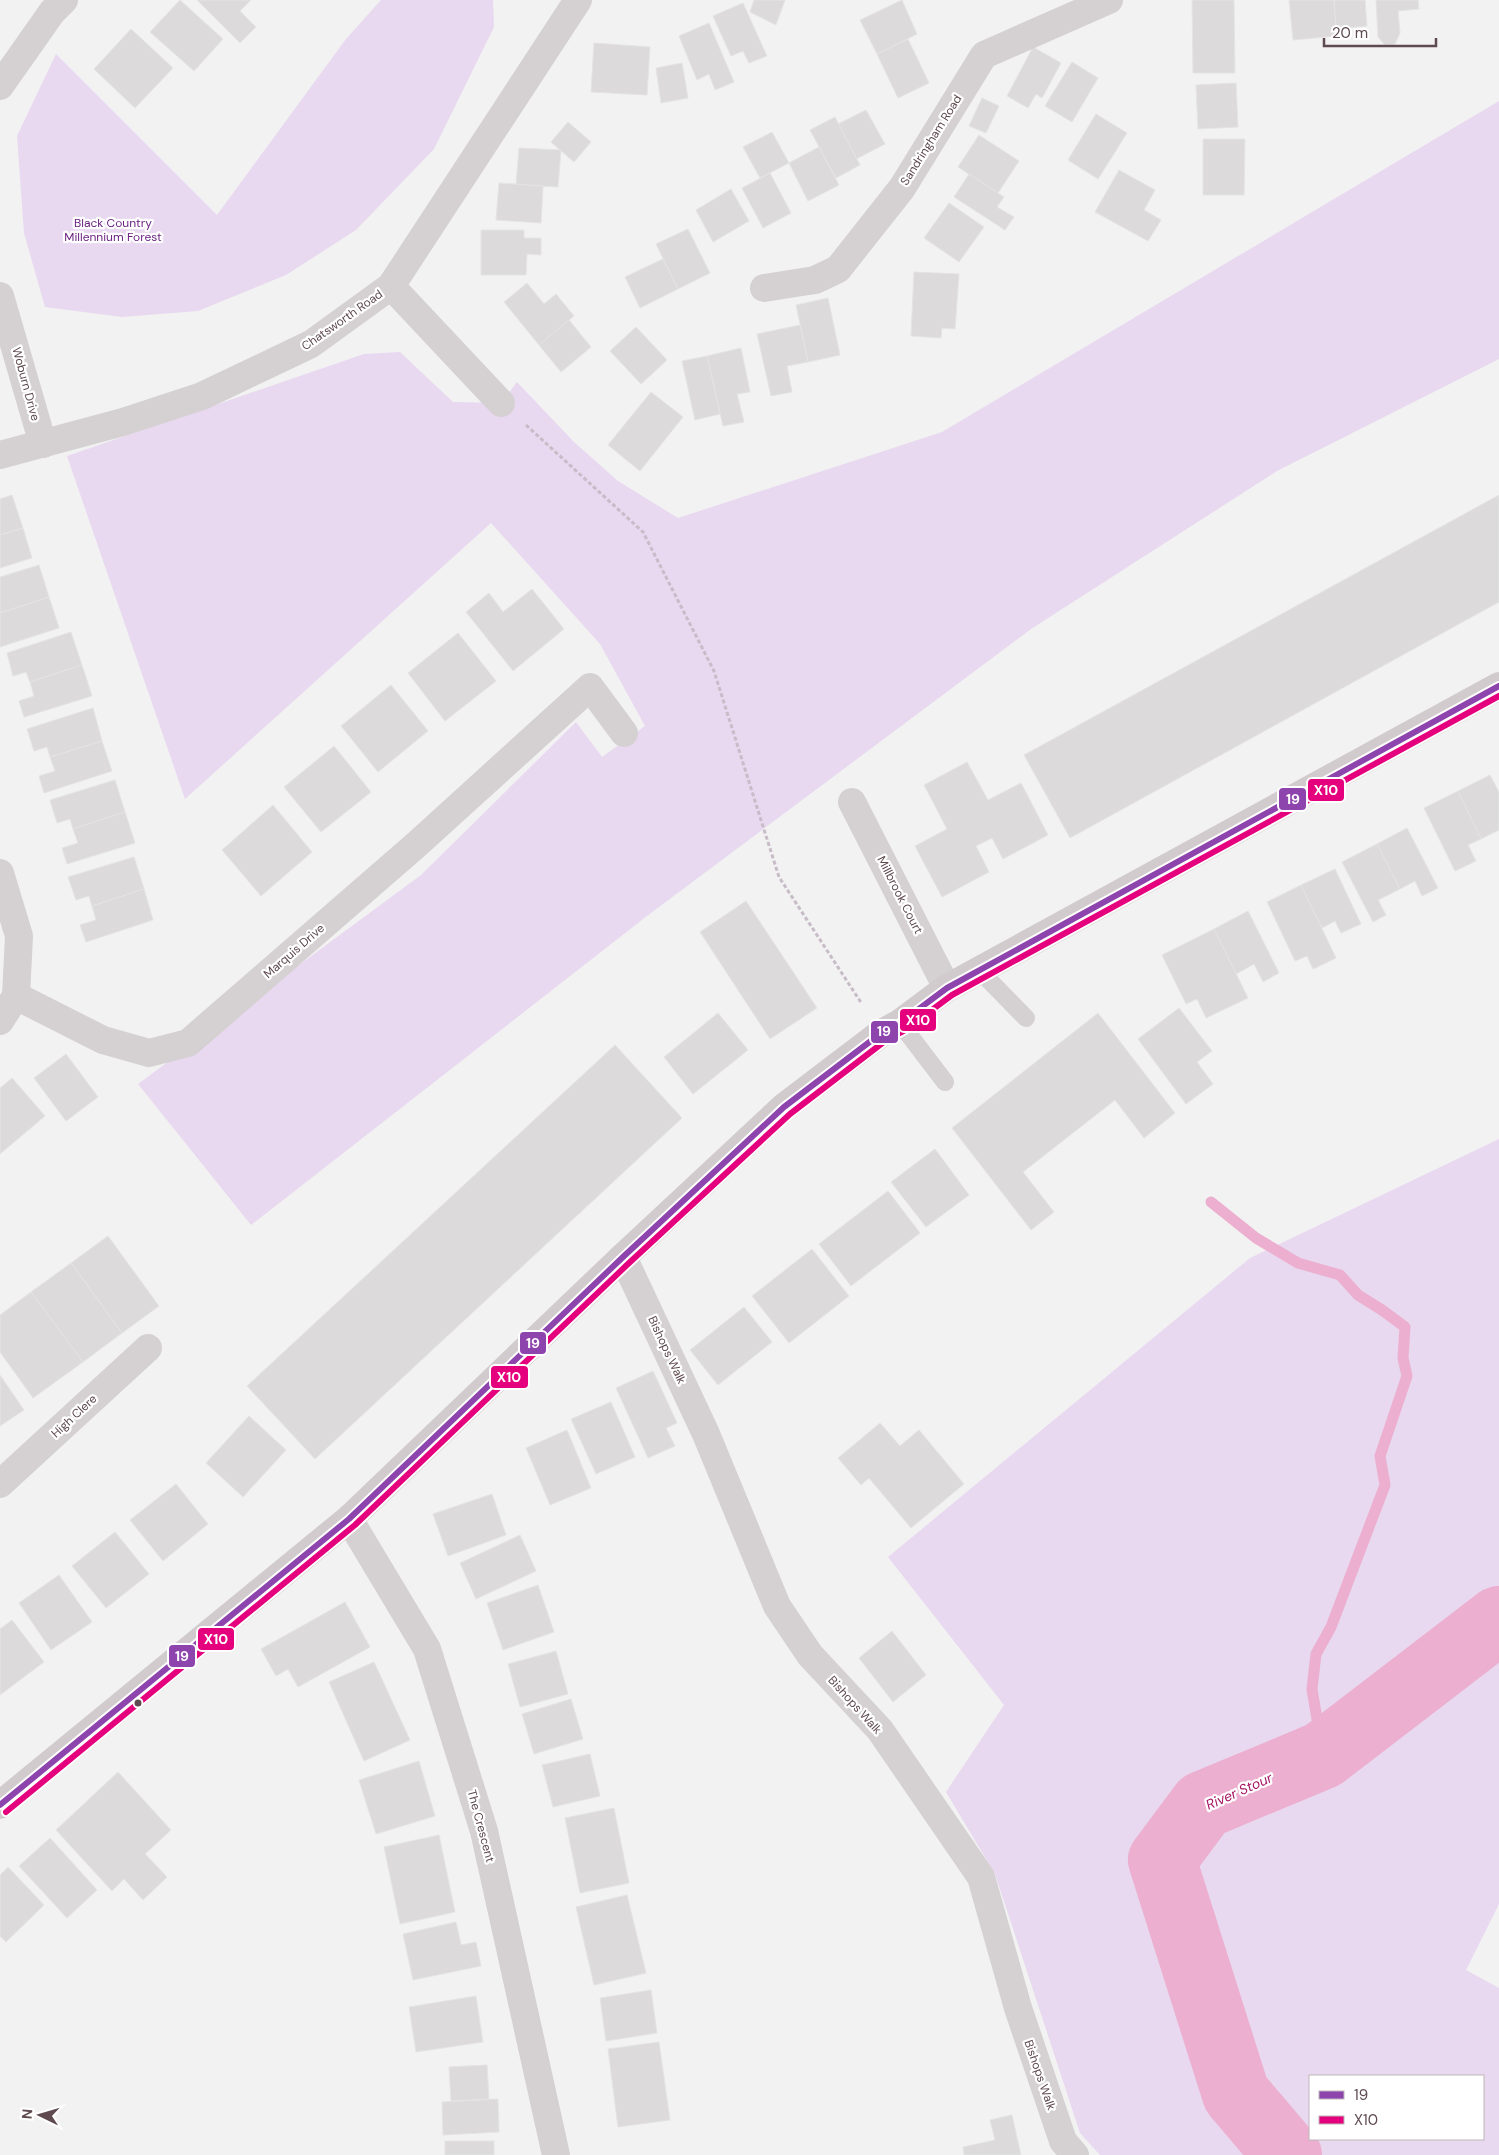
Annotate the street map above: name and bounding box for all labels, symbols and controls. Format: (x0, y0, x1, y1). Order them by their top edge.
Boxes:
scale bar (1324, 15, 1436, 47)
text: 20 m (1332, 23, 1368, 43)
street label: Sandringham Road (897, 92, 965, 188)
park label: Black Country Millennium Forest (64, 215, 162, 245)
street label: Chatsworth Road (298, 286, 386, 354)
street label: Woburn Drive (9, 345, 44, 423)
line badge: X10 (1307, 778, 1345, 802)
text: X10 (1314, 781, 1338, 799)
line badge: 19 (1278, 787, 1307, 811)
text: 19 (1286, 790, 1300, 808)
street label: Millbrook Court (874, 853, 927, 937)
street label: Marquis Drive (260, 920, 328, 982)
line badge: X10 (899, 1008, 937, 1032)
text: X10 (906, 1011, 930, 1029)
line badge: 19 (870, 1020, 899, 1044)
text: 19 (877, 1022, 891, 1040)
street label: Bishops Walk (644, 1313, 690, 1387)
line badge: 19 (519, 1331, 547, 1355)
text: 19 (526, 1334, 540, 1352)
line badge: X10 (490, 1365, 529, 1389)
text: X10 (497, 1368, 521, 1386)
street label: High Clere (48, 1391, 100, 1441)
line badge: X10 (197, 1627, 235, 1651)
text: X10 (204, 1630, 228, 1648)
line badge: 19 (168, 1644, 196, 1668)
text: 19 (175, 1647, 189, 1665)
street label: Bishops Walk (825, 1672, 885, 1738)
unlabelled marker (133, 1698, 143, 1708)
water label: River Stour (1203, 1768, 1276, 1814)
street label: The Crescent (464, 1788, 498, 1864)
street label: Bishops Walk (1021, 2038, 1059, 2112)
legend (1309, 2075, 1484, 2140)
text: 19 (1354, 2085, 1368, 2105)
north arrow (15, 2090, 65, 2140)
text: N (18, 2108, 36, 2120)
text: X10 (1354, 2110, 1378, 2130)

